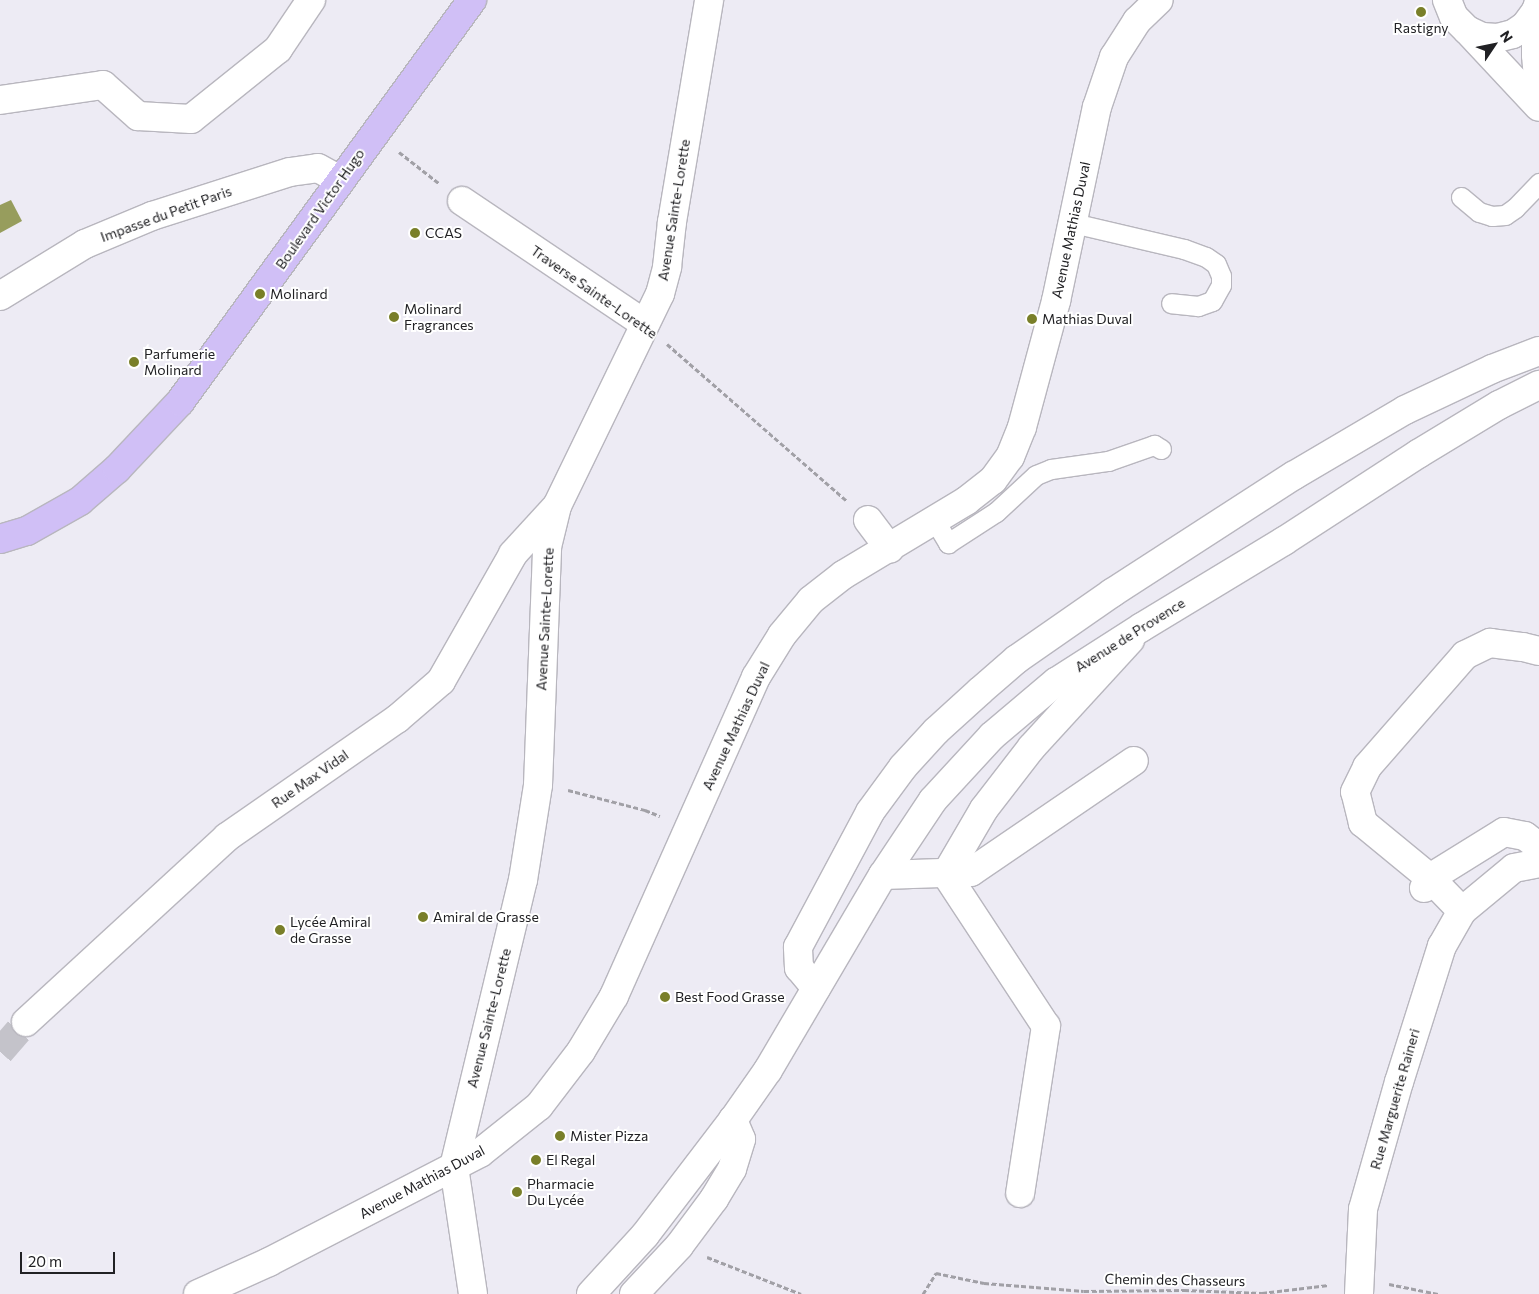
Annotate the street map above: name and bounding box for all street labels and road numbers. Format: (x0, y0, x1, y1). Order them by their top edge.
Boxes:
street label: Avenue Sainte-Lorette (655, 138, 693, 282)
street label: Boulevard Victor Hugo (272, 146, 368, 272)
street label: Avenue Mathias Duval (1048, 160, 1094, 300)
street label: Impasse du Petit Paris (98, 182, 234, 246)
street label: Traverse Sainte-Lorette (528, 242, 660, 342)
street label: Avenue Sainte-Lorette (533, 547, 557, 691)
street label: Avenue de Provence (1072, 594, 1188, 676)
street label: Avenue Mathias Duval (699, 659, 773, 793)
street label: Rue Max Vidal (268, 746, 352, 812)
street label: Avenue Sainte-Lorette (464, 946, 514, 1090)
street label: Rue Marguerite Raineri (1367, 1027, 1423, 1171)
street label: Avenue Mathias Duval (356, 1142, 488, 1222)
street label: Chemin des Chasseurs (1105, 1270, 1245, 1290)

